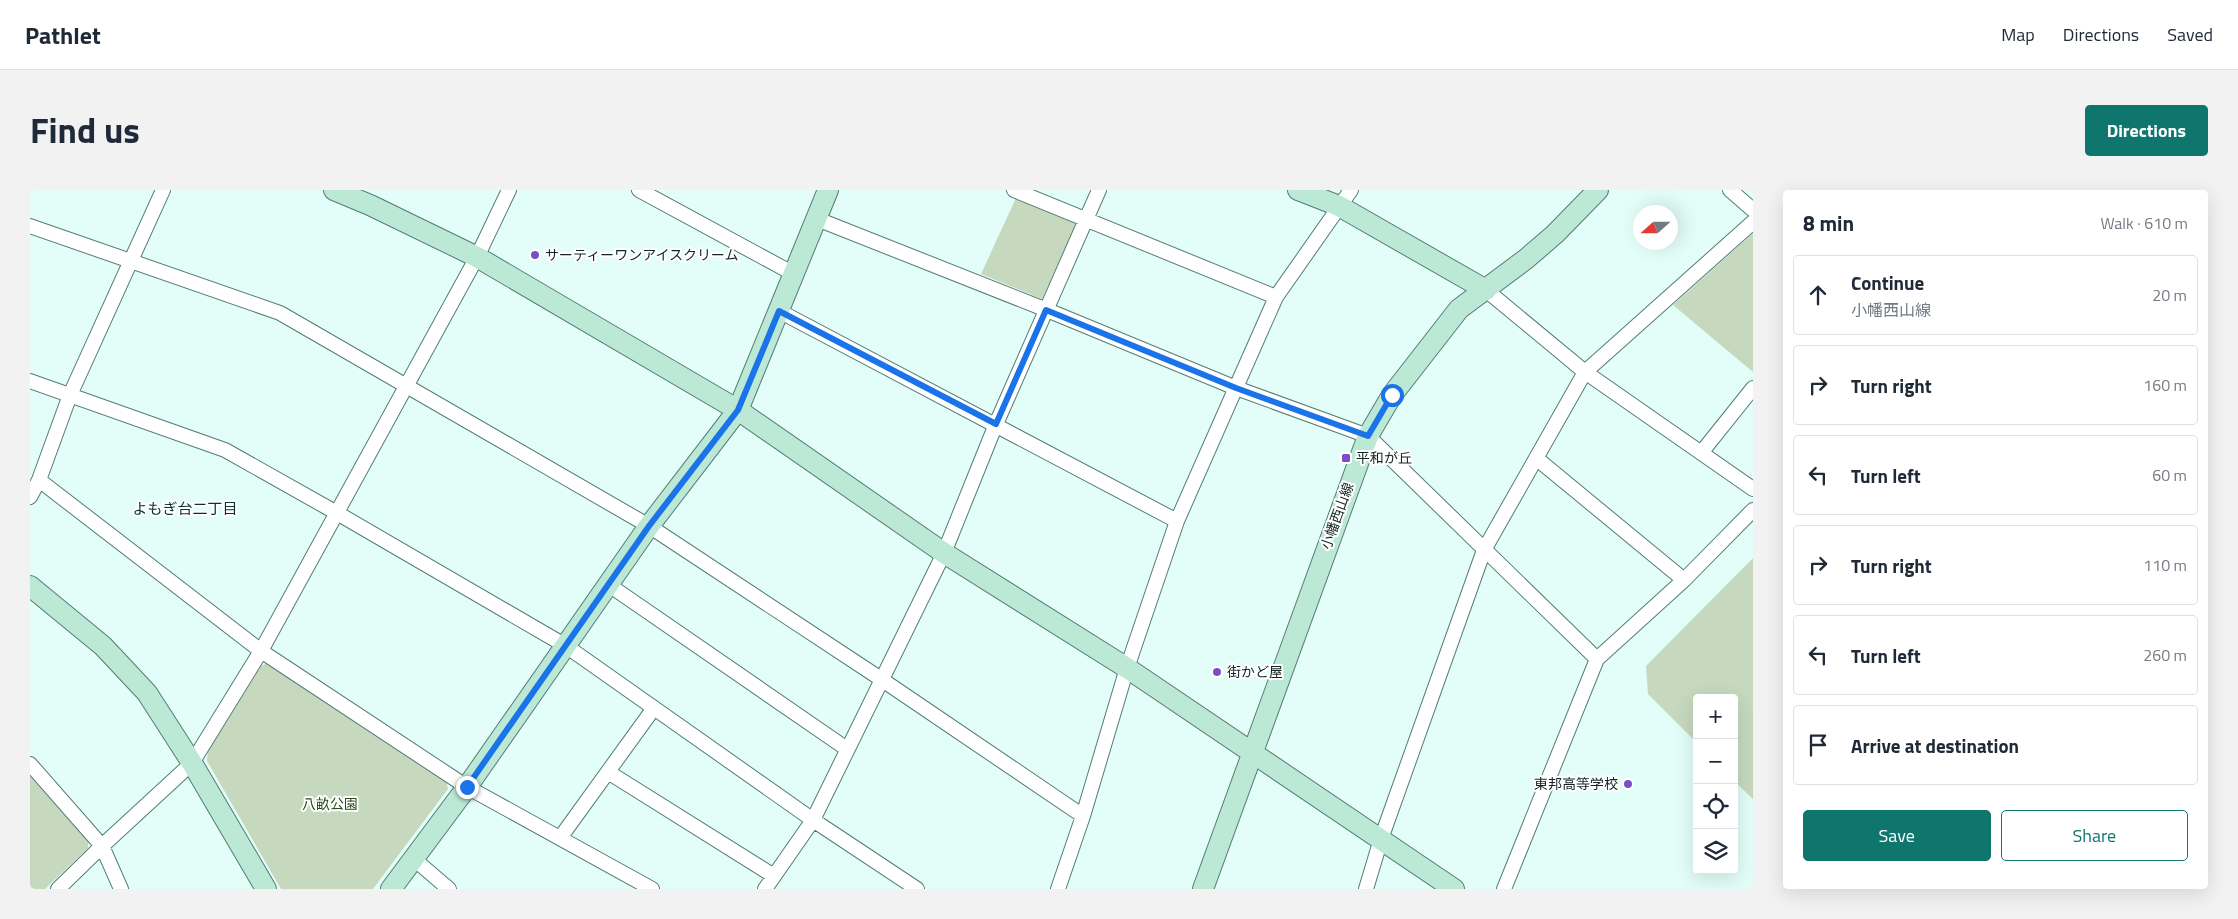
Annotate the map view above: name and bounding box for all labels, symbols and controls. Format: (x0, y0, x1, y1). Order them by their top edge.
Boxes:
text: Pathlet (25, 17, 101, 53)
text: Map (2001, 21, 2035, 48)
text: Directions (2063, 21, 2139, 48)
text: Saved (2167, 21, 2213, 48)
text: Find us (30, 103, 140, 157)
button: Directions (2085, 105, 2208, 156)
north arrow (1633, 205, 1678, 250)
text: 8 min (1803, 207, 1854, 239)
text: Walk · 610 m (2100, 211, 2188, 235)
place label: サーティーワンアイスクリーム (545, 244, 739, 265)
marker: サーティーワンアイスクリーム (529, 249, 541, 261)
text: Continue (1851, 268, 1924, 297)
icon: ahead (1804, 281, 1832, 309)
text: 20 m (2152, 283, 2187, 307)
text: 小幡西山線 (1851, 298, 1931, 322)
icon: right (1804, 371, 1832, 399)
text: Turn right (1851, 371, 1932, 400)
text: 160 m (2143, 373, 2187, 397)
route start (1381, 384, 1404, 407)
place label: 平和が丘 (1356, 447, 1412, 468)
marker: 平和が丘 (1340, 452, 1352, 464)
icon: left (1804, 461, 1832, 489)
text: Turn left (1851, 461, 1921, 490)
text: 60 m (2152, 463, 2187, 487)
street label: 小幡西山線 (1315, 479, 1358, 552)
district label: よもぎ台二丁目 (132, 497, 238, 520)
icon: right (1804, 551, 1832, 579)
text: Turn right (1851, 551, 1932, 580)
text: 110 m (2143, 553, 2187, 577)
icon: left (1804, 641, 1832, 669)
text: Turn left (1851, 641, 1921, 670)
text: 260 m (2143, 643, 2187, 667)
place label: 街かど屋 (1227, 661, 1283, 682)
marker: 街かど屋 (1211, 666, 1223, 678)
map controls (1693, 694, 1738, 874)
button: + (1693, 694, 1738, 739)
icon: arrive (1804, 731, 1832, 759)
text: Arrive at destination (1851, 731, 2019, 760)
button: − (1693, 739, 1738, 784)
place label: 東邦高等学校 (1534, 773, 1618, 794)
route end (456, 776, 479, 799)
marker: 東邦高等学校 (1622, 778, 1634, 790)
button: locate (1693, 784, 1738, 829)
park label: 八畝公園 (302, 793, 358, 814)
button: Save (1803, 810, 1991, 861)
button: Share (2001, 810, 2188, 861)
button: layers (1693, 829, 1738, 874)

